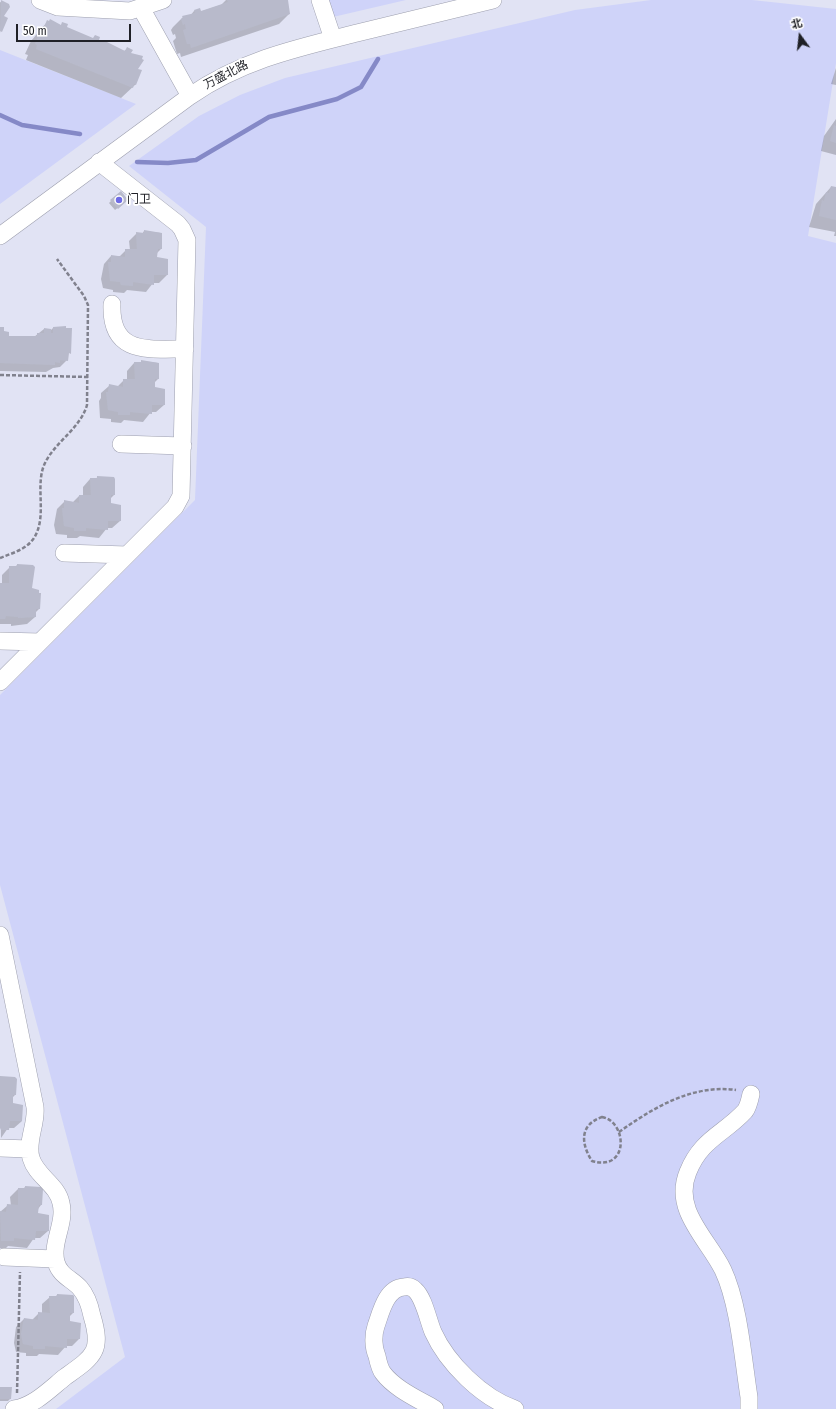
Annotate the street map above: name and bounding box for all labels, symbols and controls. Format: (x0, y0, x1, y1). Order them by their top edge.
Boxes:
scale bar (18, 16, 133, 42)
north arrow (780, 16, 820, 56)
text: 北 (790, 16, 804, 32)
text: 50 m (23, 24, 47, 38)
street label: 万盛北路 (201, 58, 251, 92)
place label: 门卫 (127, 193, 151, 207)
marker: 门卫 (114, 195, 124, 205)

